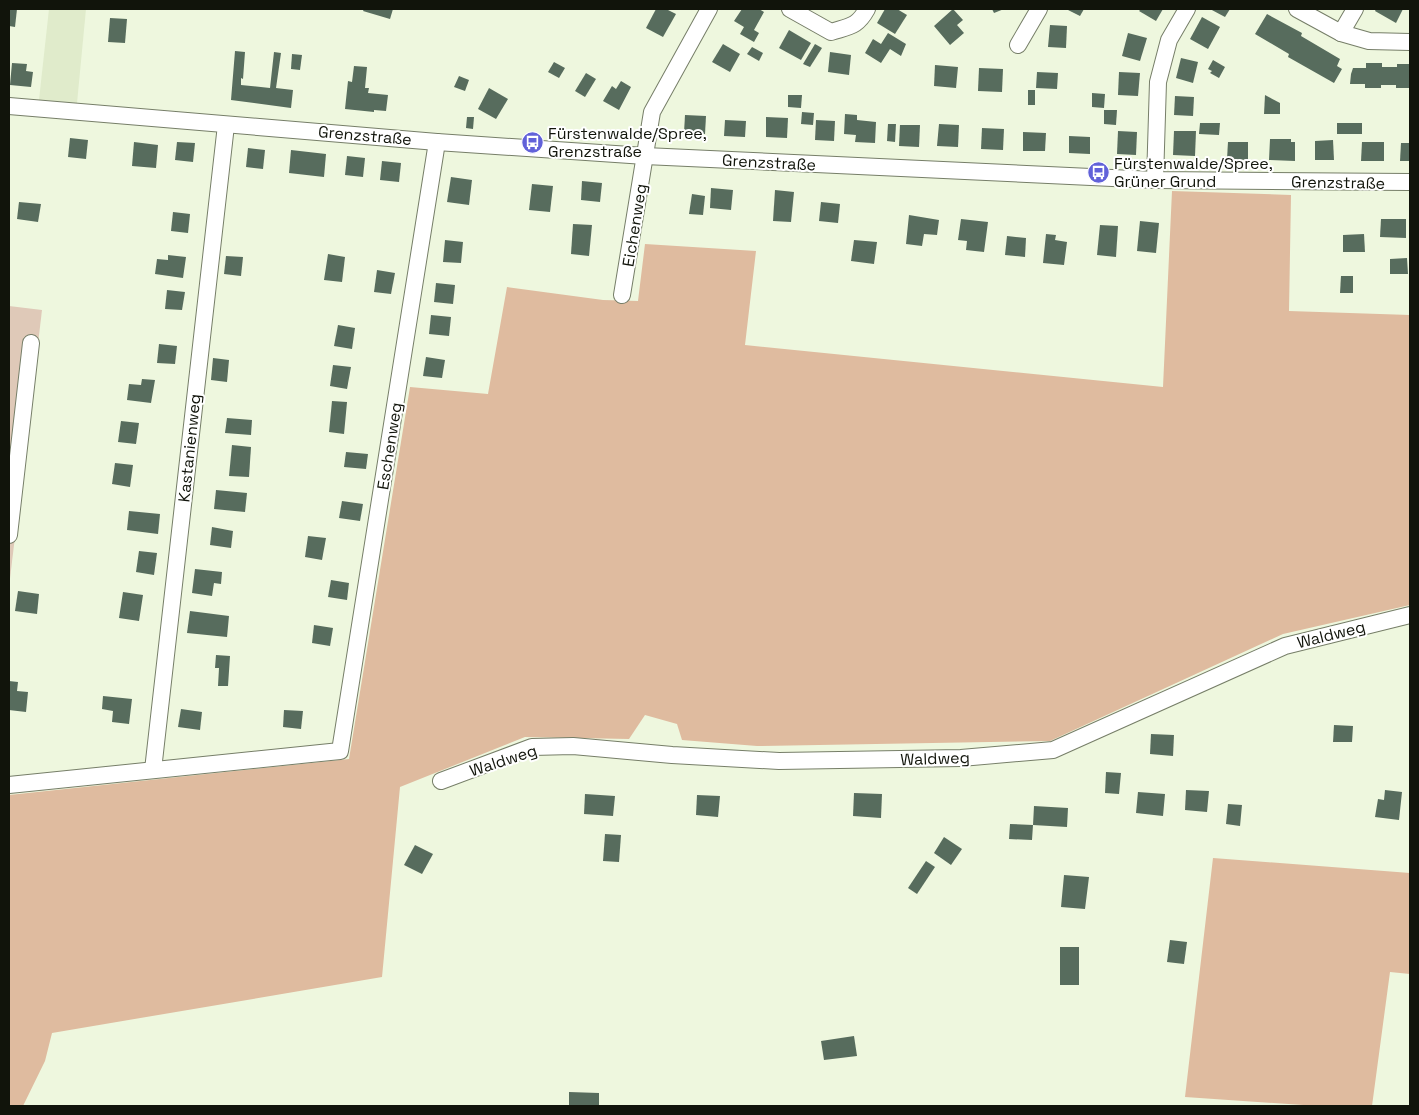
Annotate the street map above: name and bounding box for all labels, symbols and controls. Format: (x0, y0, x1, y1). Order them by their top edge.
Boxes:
street label: Grenzstraße (317, 121, 413, 150)
place label: Fürstenwalde/Spree, Grenzstraße (548, 123, 707, 162)
bus stop icon: Fürstenwalde/Spree, Grenzstraße (520, 130, 544, 154)
street label: Grenzstraße (721, 150, 816, 175)
place label: Fürstenwalde/Spree, Grüner Grund (1114, 153, 1273, 192)
bus stop icon: Fürstenwalde/Spree, Grüner Grund (1086, 160, 1110, 184)
street label: Grenzstraße (1291, 171, 1385, 194)
street label: Eichenweg (618, 182, 651, 268)
street label: Kastanienweg (173, 393, 206, 503)
street label: Eschenweg (372, 401, 407, 491)
street label: Waldweg (1295, 616, 1367, 653)
street label: Waldweg (467, 740, 540, 781)
street label: Waldweg (900, 747, 970, 770)

